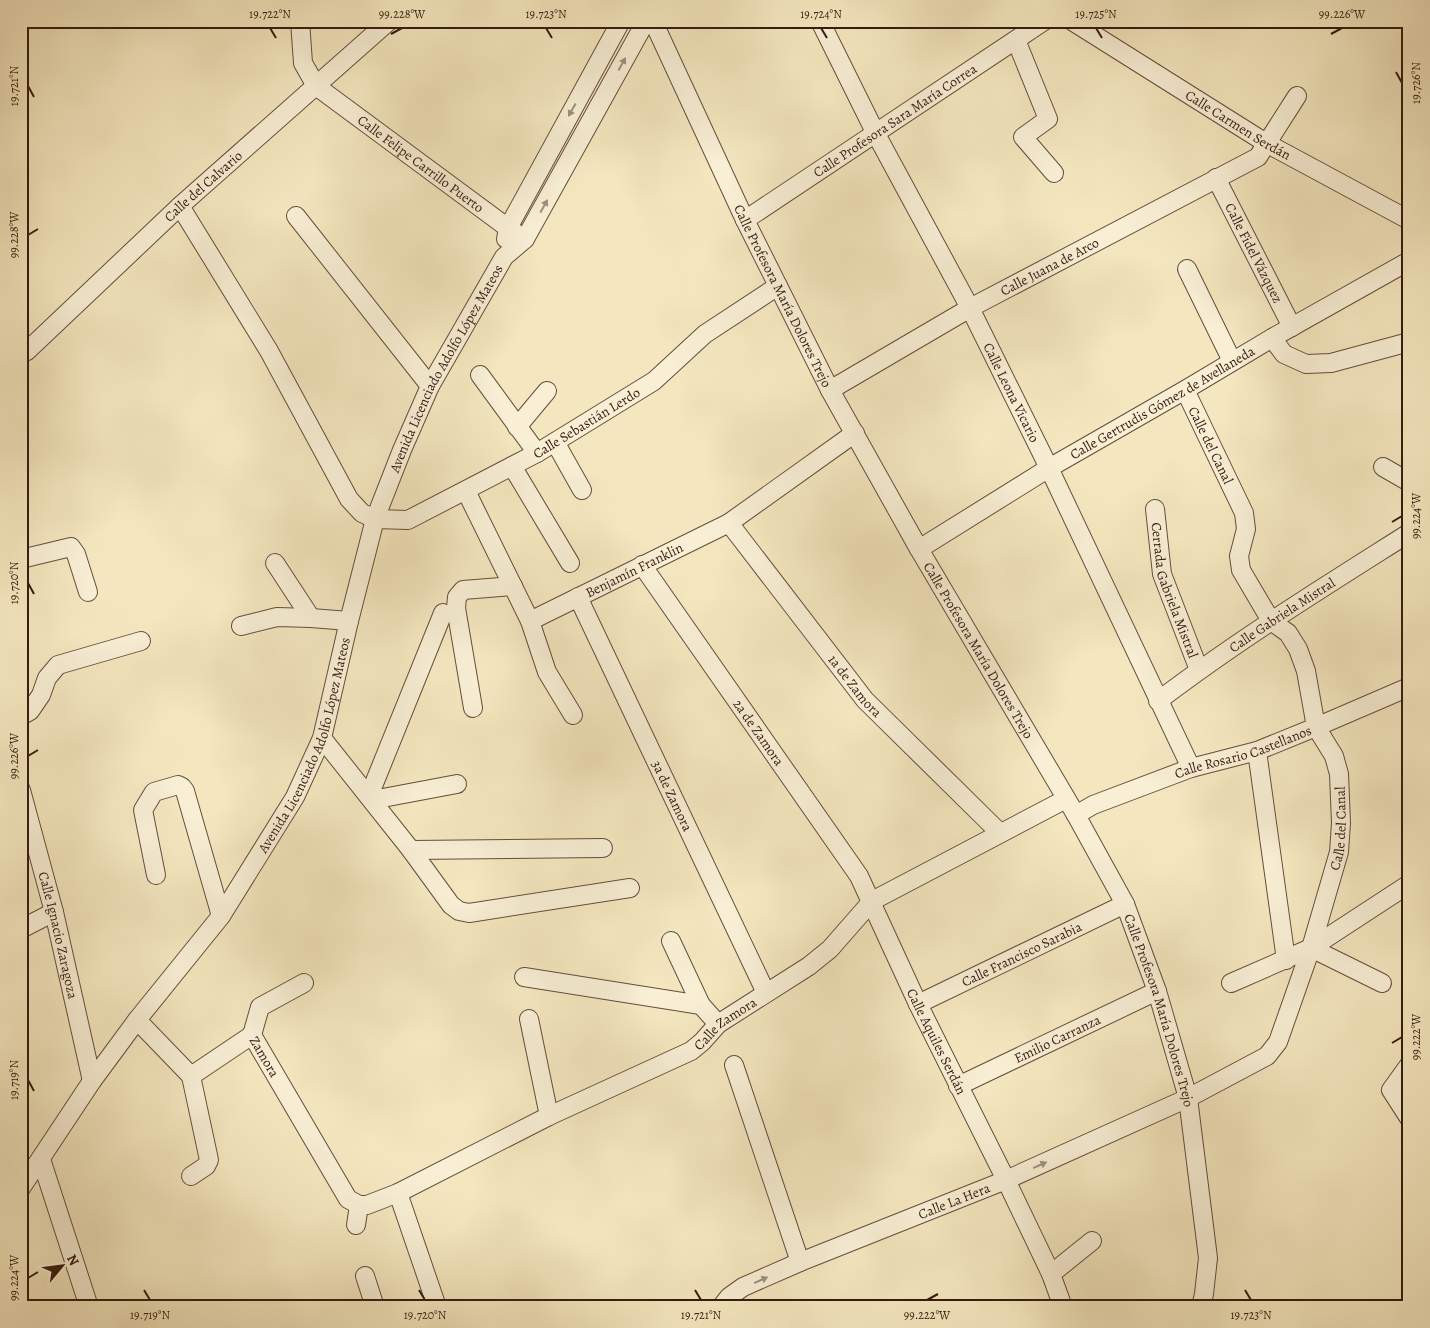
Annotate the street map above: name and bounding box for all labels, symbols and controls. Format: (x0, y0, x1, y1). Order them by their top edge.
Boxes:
text: 19.722°N (249, 6, 291, 22)
text: 99.228°W (379, 6, 426, 22)
text: 19.723°N (525, 6, 567, 22)
text: 19.724°N (800, 6, 842, 22)
text: 19.725°N (1075, 6, 1117, 22)
text: 99.226°W (1319, 6, 1366, 22)
one-way arrow (618, 57, 627, 70)
street label: Calle Profesora Sara María Correa (810, 59, 981, 182)
text: 19.726°N (1408, 62, 1424, 104)
text: 19.721°N (6, 65, 22, 106)
street label: Calle Carmen Serdán (1182, 86, 1294, 165)
one-way arrow (568, 103, 576, 117)
street label: Calle Felipe Carrillo Puerto (353, 111, 488, 217)
street label: Calle del Calvario (160, 146, 246, 226)
one-way arrow (540, 199, 548, 213)
street label: Calle Fidel Vázquez (1220, 200, 1287, 306)
street label: Calle Profesora María Dolores Trejo (729, 201, 836, 391)
text: 99.228°W (6, 211, 22, 258)
street label: Calle Juana de Arco (997, 233, 1102, 300)
street label: Avenida Licenciado Adolfo López Mateos (385, 261, 508, 476)
street label: Calle Leona Vicario (979, 339, 1044, 446)
street label: Calle Gertrudis Gómez de Avellaneda (1067, 341, 1259, 464)
street label: Calle Sebastián Lerdo (529, 383, 644, 463)
street label: Calle del Canal (1184, 403, 1238, 488)
text: 99.224°W (1408, 492, 1424, 539)
street label: Cerrada Gabriela Mistral (1146, 521, 1203, 661)
street label: Benjamín Franklin (582, 538, 687, 602)
street label: Calle Profesora María Dolores Trejo (919, 559, 1038, 742)
text: 19.720°N (6, 561, 22, 604)
street label: Calle Gabriela Mistral (1225, 573, 1339, 657)
street label: Avenida Licenciado Adolfo López Mateos (253, 636, 355, 858)
street label: 1a de Zamora (824, 651, 886, 722)
street label: 2a de Zamora (728, 695, 789, 770)
street label: Calle Rosario Castellanos (1172, 721, 1314, 783)
text: 99.226°W (6, 732, 22, 779)
street label: 3a de Zamora (647, 757, 697, 835)
street label: Calle del Canal (1325, 786, 1351, 873)
street label: Calle Ignacio Zaragoza (34, 870, 82, 1001)
street label: Calle Profesora María Dolores Trejo (1119, 911, 1198, 1108)
street label: Calle Francisco Sarabia (958, 917, 1086, 992)
street label: Calle Aquiles Serdán (902, 985, 971, 1098)
street label: Calle Zamora (690, 993, 761, 1055)
street label: Emilio Carranza (1011, 1010, 1104, 1068)
text: 99.222°W (1408, 1013, 1424, 1060)
street label: Zamora (245, 1033, 284, 1081)
text: 19.719°N (6, 1060, 22, 1100)
one-way arrow (1033, 1160, 1048, 1169)
street label: Calle La Hera (915, 1178, 993, 1224)
north arrow (38, 1240, 88, 1290)
text: N (62, 1251, 84, 1269)
text: 99.224°W (6, 1254, 22, 1301)
one-way arrow (754, 1275, 768, 1283)
text: 19.719°N (130, 1307, 170, 1323)
text: 19.720°N (404, 1307, 447, 1323)
text: 19.721°N (681, 1307, 722, 1323)
text: 99.222°W (904, 1307, 951, 1323)
text: 19.723°N (1230, 1307, 1272, 1323)

